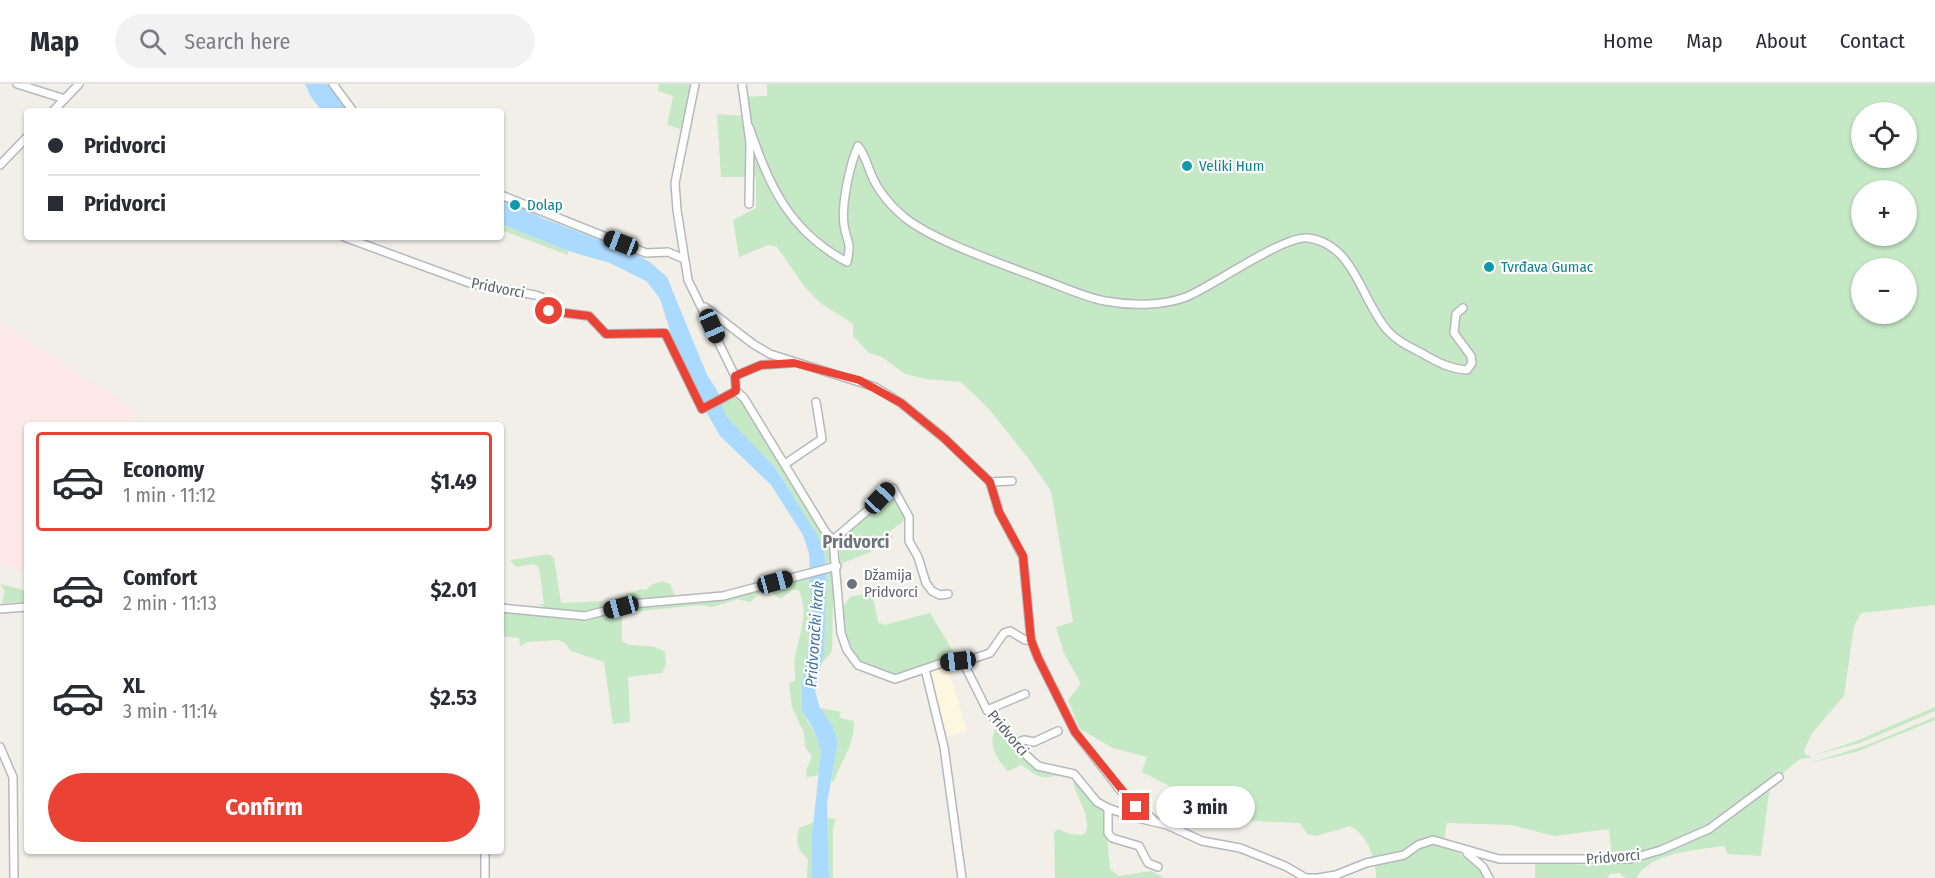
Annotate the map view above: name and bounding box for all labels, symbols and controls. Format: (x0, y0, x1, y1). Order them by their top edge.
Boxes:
search box (115, 14, 535, 68)
text: Map (30, 25, 79, 58)
icon: search (136, 25, 169, 58)
text: Search here (184, 28, 290, 55)
text: Home (1603, 28, 1653, 54)
text: Map (1686, 28, 1723, 54)
text: About (1756, 28, 1807, 54)
text: Contact (1840, 28, 1905, 54)
map controls (1851, 102, 1917, 324)
button: locate (1851, 102, 1917, 168)
text: Pridvorci (84, 132, 166, 159)
place label: Veliki Hum (1199, 157, 1264, 175)
marker: Veliki Hum (1180, 159, 1194, 173)
button: + (1851, 180, 1917, 246)
text: Pridvorci (84, 190, 166, 217)
place label: Dolap (527, 196, 563, 214)
marker: Dolap (508, 198, 522, 212)
car (601, 228, 641, 258)
place label: Tvrđava Gumac (1501, 258, 1594, 276)
button: − (1851, 258, 1917, 324)
marker: Tvrđava Gumac (1482, 260, 1496, 274)
street label: Pridvorci (470, 274, 526, 302)
route start (535, 297, 562, 324)
car (696, 306, 728, 346)
icon: car (51, 455, 105, 509)
text: Economy (123, 456, 204, 483)
text: $1.49 (431, 468, 477, 495)
car (861, 479, 899, 517)
text: 1 min · 11:12 (123, 483, 215, 507)
district label: Pridvorci (822, 531, 890, 553)
icon: car (51, 563, 105, 617)
text: Comfort (123, 564, 197, 591)
place label: Džamija Pridvorci (864, 566, 918, 601)
car (755, 569, 795, 595)
text: $2.01 (431, 576, 477, 603)
marker: Džamija Pridvorci (845, 577, 859, 591)
water label: Pridvorački krak (801, 580, 828, 688)
text: 2 min · 11:13 (123, 591, 217, 615)
car (601, 594, 641, 620)
car (939, 650, 977, 672)
icon: car (51, 671, 105, 725)
text: XL (123, 672, 145, 699)
text: $2.53 (430, 684, 477, 711)
text: 3 min · 11:14 (123, 699, 218, 723)
street label: Pridvorci (984, 706, 1032, 760)
button: Confirm (48, 773, 480, 842)
callout: 3 min (1157, 786, 1256, 828)
route end (1122, 793, 1149, 820)
text: 3 min (1183, 795, 1228, 819)
street label: Pridvorci (1585, 846, 1641, 868)

